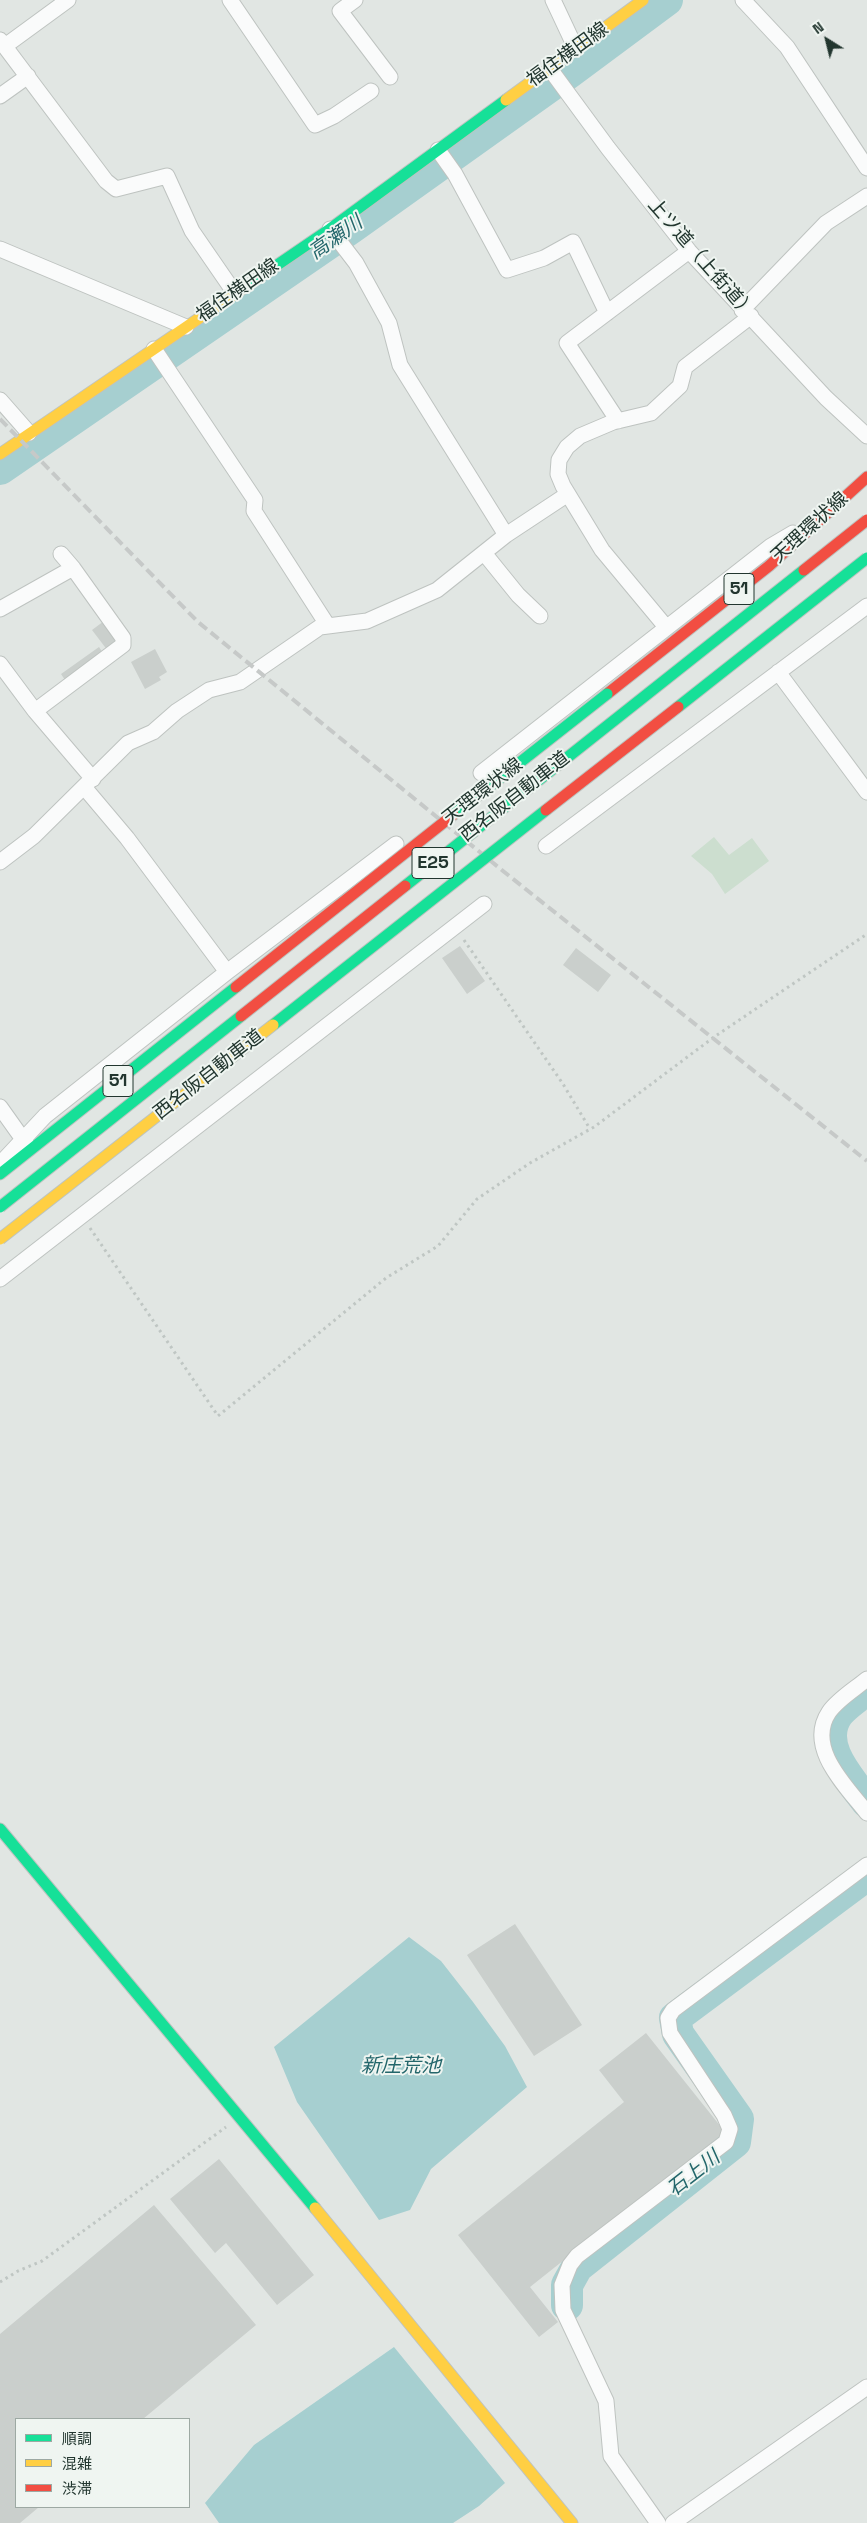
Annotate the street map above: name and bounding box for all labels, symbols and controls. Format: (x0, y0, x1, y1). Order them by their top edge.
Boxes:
north arrow (802, 15, 852, 65)
street label: 福住横田線 (523, 18, 613, 92)
text: N (809, 18, 827, 38)
street label: 上ツ道（上街道） (643, 194, 759, 324)
water label: 高瀬川 (305, 211, 367, 265)
street label: 福住横田線 (193, 254, 283, 328)
street label: 天理環状線 (767, 488, 853, 568)
road number: 51 (724, 574, 754, 604)
street label: 西名阪自動車道 (456, 747, 574, 847)
street label: 天理環状線 (439, 754, 527, 830)
road number: E25 (412, 848, 454, 878)
street label: 西名阪自動車道 (150, 1025, 268, 1125)
road number: 51 (103, 1066, 133, 1096)
water label: 新庄荒池 (361, 2055, 441, 2079)
water label: 石上川 (663, 2146, 725, 2202)
legend (15, 2418, 190, 2508)
text: 順調 (62, 2429, 92, 2448)
text: 混雑 (62, 2454, 92, 2473)
text: 渋滞 (62, 2479, 92, 2498)

